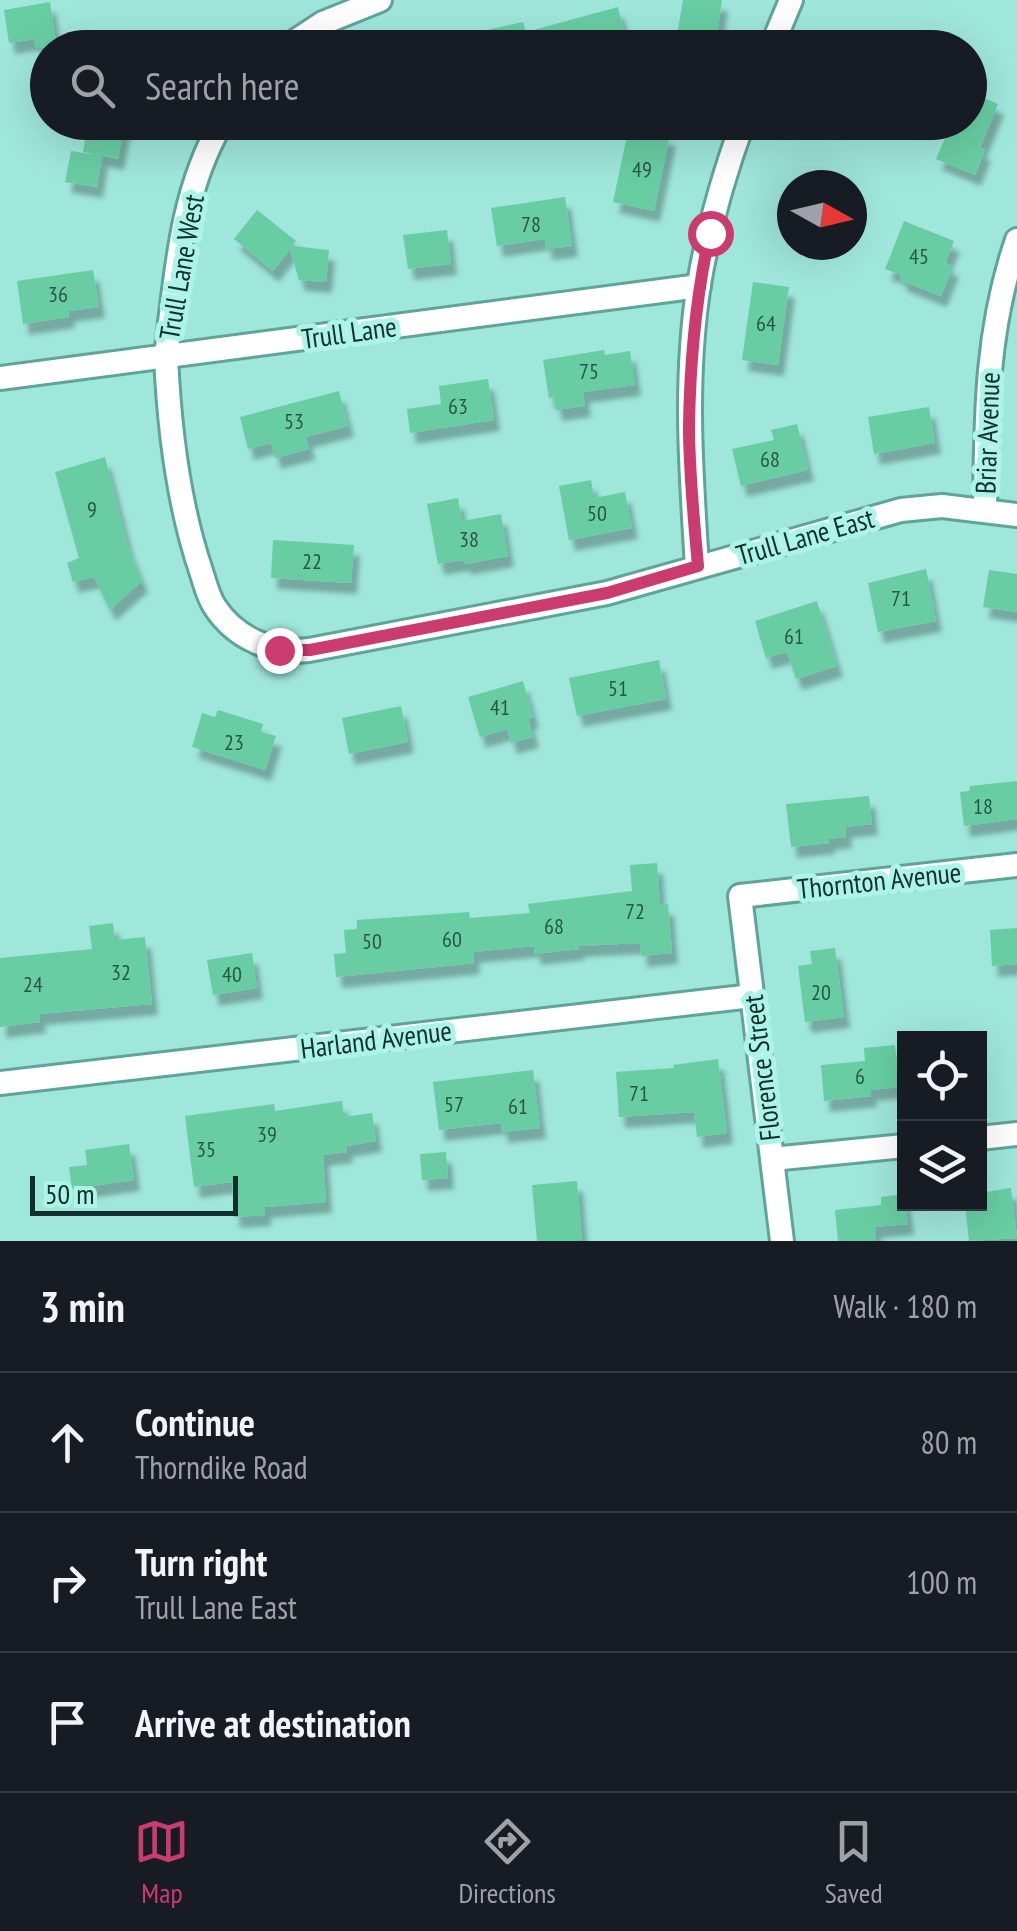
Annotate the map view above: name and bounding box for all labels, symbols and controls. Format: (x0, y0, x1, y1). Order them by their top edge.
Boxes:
search box (30, 30, 987, 140)
icon: search (65, 58, 120, 113)
text: Search here (145, 61, 299, 110)
house number: 49 (632, 155, 652, 183)
north arrow (777, 170, 867, 260)
street label: Trull Lane West (150, 191, 212, 343)
house number: 78 (521, 210, 541, 238)
route start (688, 211, 734, 257)
house number: 45 (909, 242, 929, 270)
house number: 36 (48, 280, 68, 308)
street label: Trull Lane (299, 307, 399, 357)
house number: 64 (756, 309, 776, 337)
house number: 75 (579, 357, 599, 385)
street label: Briar Avenue (966, 371, 1008, 495)
house number: 63 (448, 392, 468, 420)
house number: 53 (284, 407, 304, 435)
house number: 68 (760, 445, 780, 473)
house number: 9 (87, 495, 97, 523)
house number: 50 (587, 499, 607, 527)
street label: Trull Lane East (732, 499, 878, 573)
house number: 38 (459, 525, 479, 553)
house number: 22 (302, 547, 322, 575)
house number: 71 (891, 584, 911, 612)
house number: 61 (784, 622, 804, 650)
route end (257, 628, 303, 674)
house number: 51 (608, 674, 628, 702)
house number: 41 (490, 693, 510, 721)
house number: 23 (224, 728, 244, 756)
house number: 18 (973, 792, 993, 820)
street label: Thornton Avenue (795, 853, 963, 907)
house number: 72 (625, 897, 645, 925)
house number: 68 (544, 912, 564, 940)
house number: 60 (442, 925, 462, 953)
house number: 50 (362, 927, 382, 955)
house number: 32 (111, 958, 131, 986)
house number: 40 (222, 960, 242, 988)
house number: 24 (23, 970, 43, 998)
house number: 20 (811, 978, 831, 1006)
street label: Florence Street (734, 993, 788, 1143)
street label: Harland Avenue (298, 1011, 454, 1067)
map controls (897, 1031, 987, 1211)
button: locate (897, 1031, 987, 1121)
house number: 6 (855, 1062, 865, 1090)
house number: 71 (629, 1079, 649, 1107)
house number: 57 (444, 1090, 464, 1118)
house number: 61 (508, 1092, 528, 1120)
house number: 39 (257, 1120, 277, 1148)
button: layers (897, 1121, 987, 1211)
house number: 35 (196, 1135, 216, 1163)
scale bar (30, 1171, 238, 1216)
text: 50 m (45, 1175, 94, 1212)
text: 3 min (40, 1279, 125, 1334)
text: Walk · 180 m (833, 1285, 977, 1327)
text: Continue (135, 1397, 255, 1446)
icon: ahead (40, 1415, 95, 1470)
text: 80 m (921, 1421, 977, 1463)
text: Thorndike Road (135, 1446, 308, 1488)
text: Turn right (135, 1537, 267, 1586)
icon: right (40, 1555, 95, 1610)
text: 100 m (906, 1561, 977, 1603)
text: Trull Lane East (135, 1586, 297, 1628)
icon: arrive (40, 1695, 95, 1750)
text: Arrive at destination (135, 1698, 411, 1747)
tab: Map (134, 1814, 189, 1911)
tab: Directions (458, 1814, 556, 1911)
tab: Saved (825, 1814, 883, 1911)

